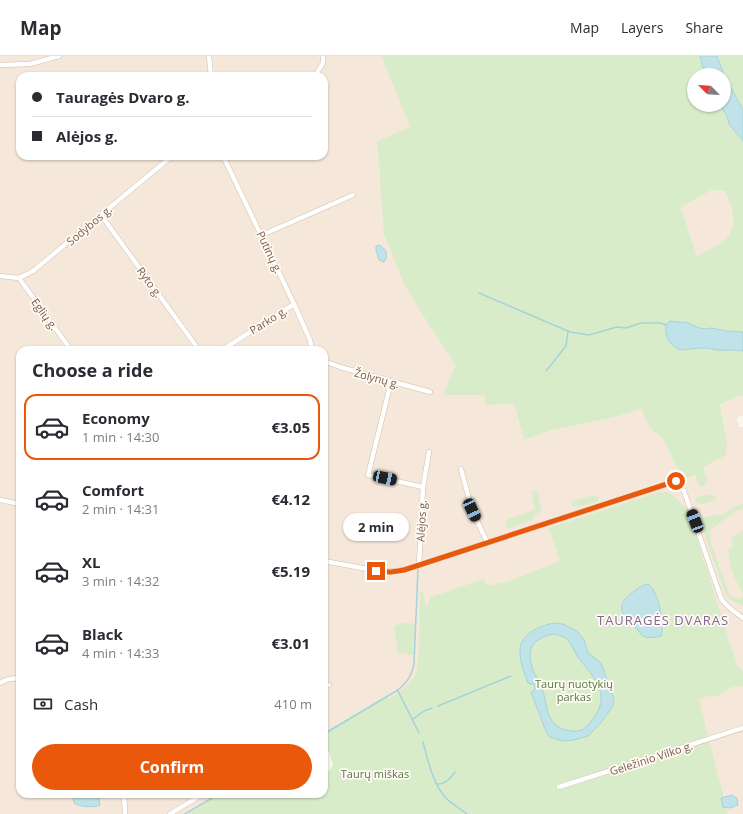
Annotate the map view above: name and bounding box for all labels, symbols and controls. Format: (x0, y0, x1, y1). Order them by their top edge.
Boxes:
text: Map (20, 15, 61, 41)
text: Map (570, 18, 599, 37)
text: Layers (621, 18, 663, 37)
text: Share (685, 18, 723, 37)
north arrow (687, 68, 731, 112)
map controls (687, 68, 731, 112)
text: Tauragės Dvaro g. (56, 87, 190, 107)
text: Alėjos g. (56, 126, 118, 146)
street label: Sodybos g. (63, 201, 115, 248)
street label: Putinų g. (254, 228, 286, 276)
street label: Ryto g. (134, 264, 166, 300)
street label: Eglių g. (28, 295, 62, 333)
street label: Parko g. (246, 303, 290, 337)
text: Choose a ride (32, 358, 153, 382)
street label: Žolynų g. (353, 365, 401, 391)
text: Economy (82, 408, 150, 428)
icon: car (34, 409, 70, 445)
text: €3.05 (271, 417, 310, 437)
text: 1 min · 14:30 (82, 428, 159, 446)
car (372, 470, 398, 486)
route start (667, 472, 685, 490)
text: Comfort (82, 480, 144, 500)
icon: car (34, 481, 70, 517)
text: €4.12 (271, 489, 310, 509)
car (461, 497, 483, 523)
street label: Alėjos g. (412, 499, 430, 542)
text: 2 min · 14:31 (82, 500, 159, 518)
car (685, 508, 705, 534)
callout: 2 min (343, 513, 409, 541)
text: 2 min (358, 518, 394, 536)
text: XL (82, 552, 100, 572)
icon: car (34, 553, 70, 589)
text: €5.19 (271, 561, 310, 581)
route end (367, 562, 385, 580)
text: 3 min · 14:32 (82, 572, 159, 590)
district label: TAURAGĖS DVARAS (597, 611, 729, 629)
text: Black (82, 624, 123, 644)
icon: car (34, 625, 70, 661)
text: €3.01 (271, 633, 310, 653)
text: 4 min · 14:33 (82, 644, 159, 662)
park label: Taurų nuotykių parkas (535, 676, 613, 704)
icon: cash (32, 693, 54, 715)
text: Cash (64, 694, 98, 714)
text: 410 m (274, 695, 312, 713)
street label: Geležinio Vilko g. (608, 738, 694, 778)
button: Confirm (32, 744, 312, 790)
park label: Taurų miškas (341, 766, 409, 781)

